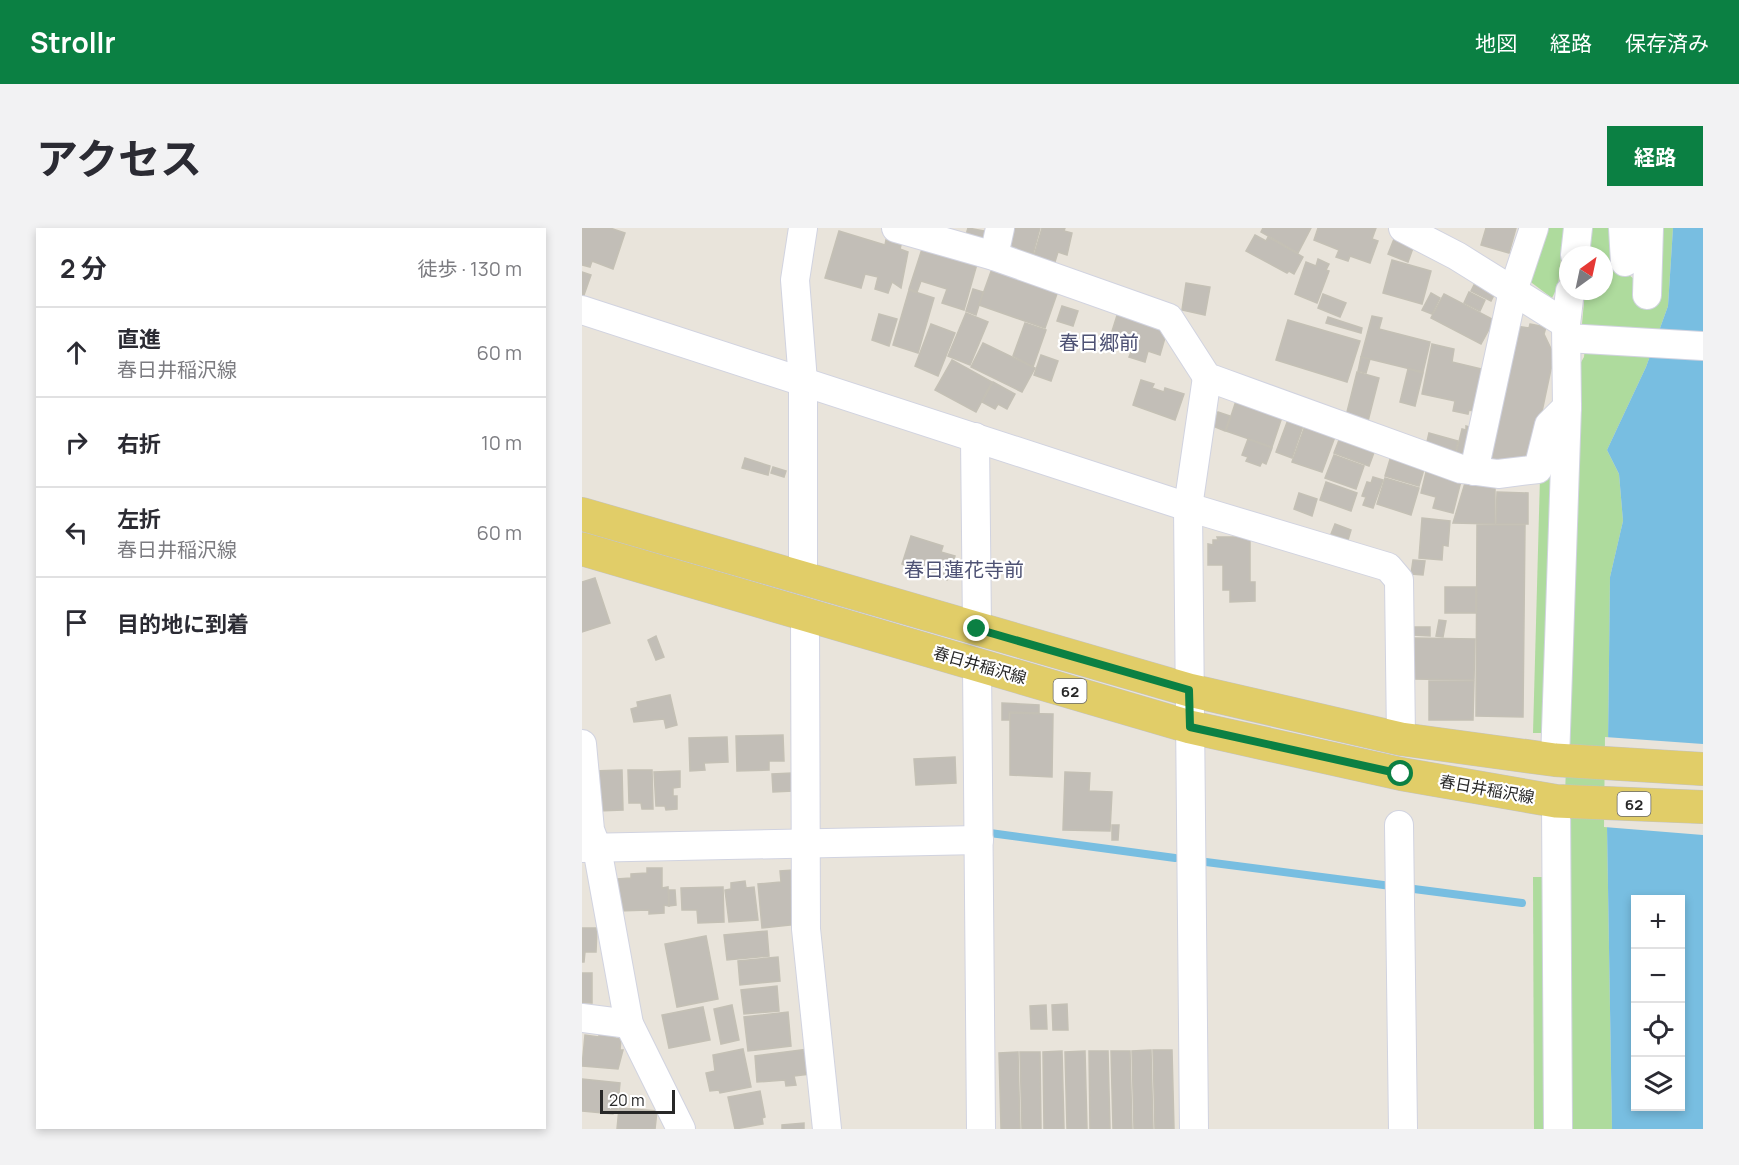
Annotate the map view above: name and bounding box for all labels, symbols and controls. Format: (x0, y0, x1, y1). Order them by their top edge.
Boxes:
text: Strollr (30, 23, 116, 61)
text: 地図 (1475, 29, 1517, 57)
text: 経路 (1550, 29, 1592, 57)
text: 保存済み (1625, 29, 1709, 57)
button: 経路 (1607, 126, 1703, 186)
text: アクセス (36, 129, 202, 187)
north arrow (1559, 246, 1613, 300)
text: 2 分 (60, 250, 107, 286)
text: 徒歩 · 130 m (417, 255, 522, 282)
text: 直進 (117, 324, 161, 354)
district label: 春日郷前 (1059, 329, 1139, 356)
icon: ahead (60, 336, 93, 369)
text: 60 m (476, 339, 522, 366)
text: 春日井稲沢線 (117, 356, 237, 383)
icon: right (60, 426, 93, 459)
text: 右折 (117, 429, 161, 459)
text: 10 m (481, 429, 522, 456)
text: 左折 (117, 504, 161, 534)
icon: left (60, 516, 93, 549)
text: 60 m (476, 519, 522, 546)
text: 春日井稲沢線 (117, 536, 237, 563)
district label: 春日蓮花寺前 (904, 556, 1024, 583)
icon: arrive (60, 606, 93, 639)
text: 目的地に到着 (117, 609, 249, 639)
route end (963, 615, 989, 641)
street label: 春日井稲沢線 (931, 641, 1029, 689)
road number: 62 (1054, 679, 1086, 703)
route start (1387, 760, 1413, 786)
street label: 春日井稲沢線 (1438, 770, 1536, 808)
road number: 62 (1618, 792, 1650, 816)
map controls (1631, 895, 1685, 1111)
button: + (1631, 895, 1685, 949)
button: − (1631, 949, 1685, 1003)
button: locate (1631, 1003, 1685, 1057)
button: layers (1631, 1057, 1685, 1111)
scale bar (600, 1087, 675, 1114)
text: 20 m (609, 1089, 645, 1111)

